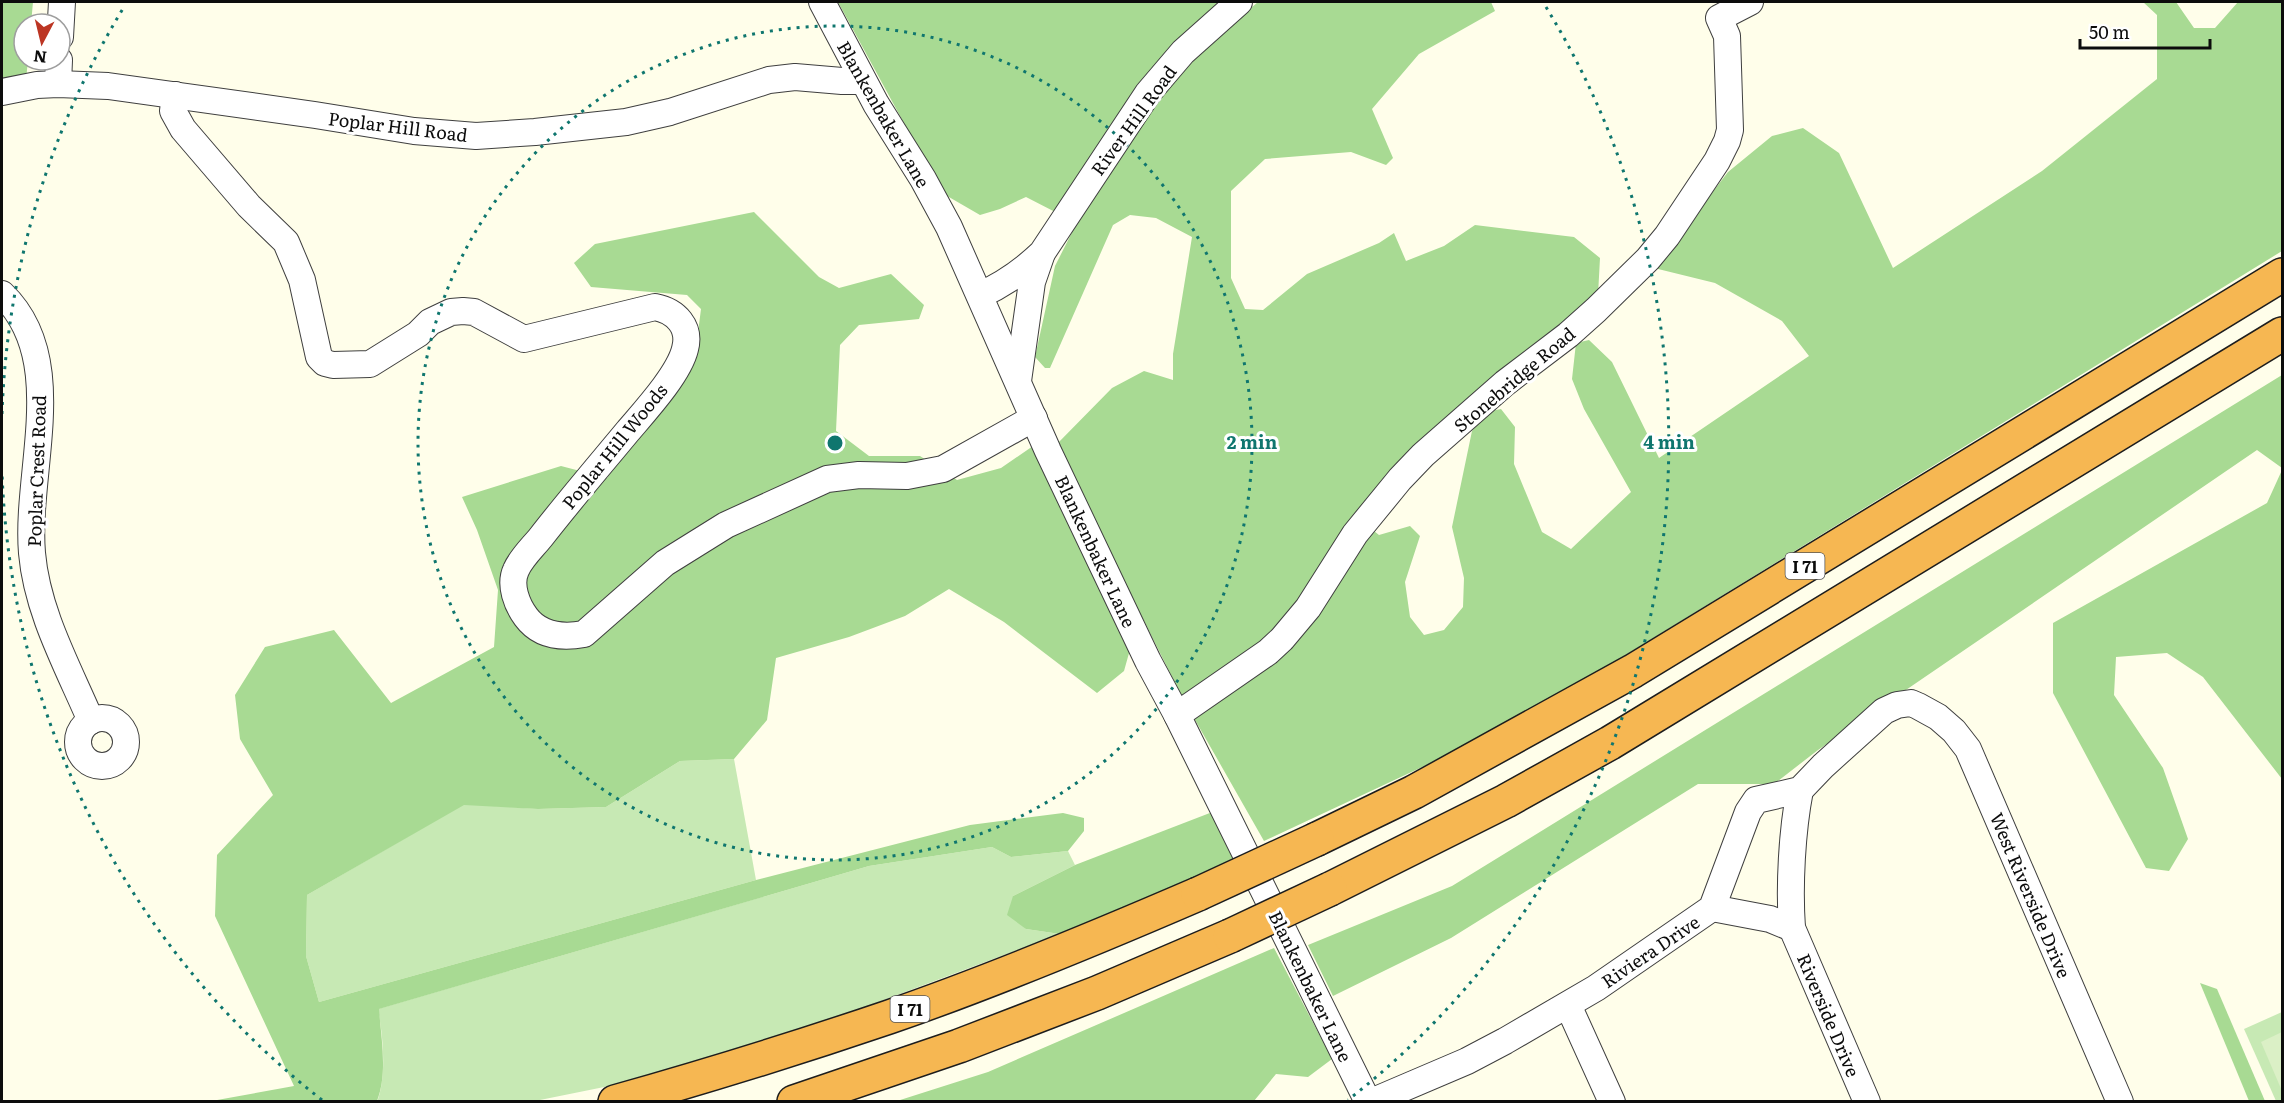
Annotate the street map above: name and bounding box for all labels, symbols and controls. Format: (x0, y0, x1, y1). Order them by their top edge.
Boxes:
north arrow (12, 12, 72, 72)
scale bar (2080, 12, 2210, 50)
text: 50 m (2089, 18, 2130, 45)
street label: Blankenbaker Lane (831, 36, 937, 192)
text: N (32, 45, 48, 71)
street label: River Hill Road (1084, 59, 1182, 181)
street label: Poplar Hill Road (327, 104, 469, 148)
street label: Stonebridge Road (1447, 320, 1581, 438)
street label: Poplar Hill Woods (555, 377, 673, 515)
street label: Poplar Crest Road (20, 394, 52, 548)
text: 2 min (1227, 428, 1278, 455)
text: 4 min (1643, 428, 1695, 455)
centre of rings (825, 433, 845, 453)
street label: Blankenbaker Lane (1049, 470, 1143, 632)
road number: I 71 (1786, 553, 1824, 579)
street label: West Riverside Drive (1984, 808, 2078, 982)
street label: Blankenbaker Lane (1263, 906, 1359, 1066)
street label: Riviera Drive (1595, 908, 1705, 994)
street label: Riverside Drive (1791, 949, 1867, 1081)
road number: I 71 (890, 996, 930, 1022)

